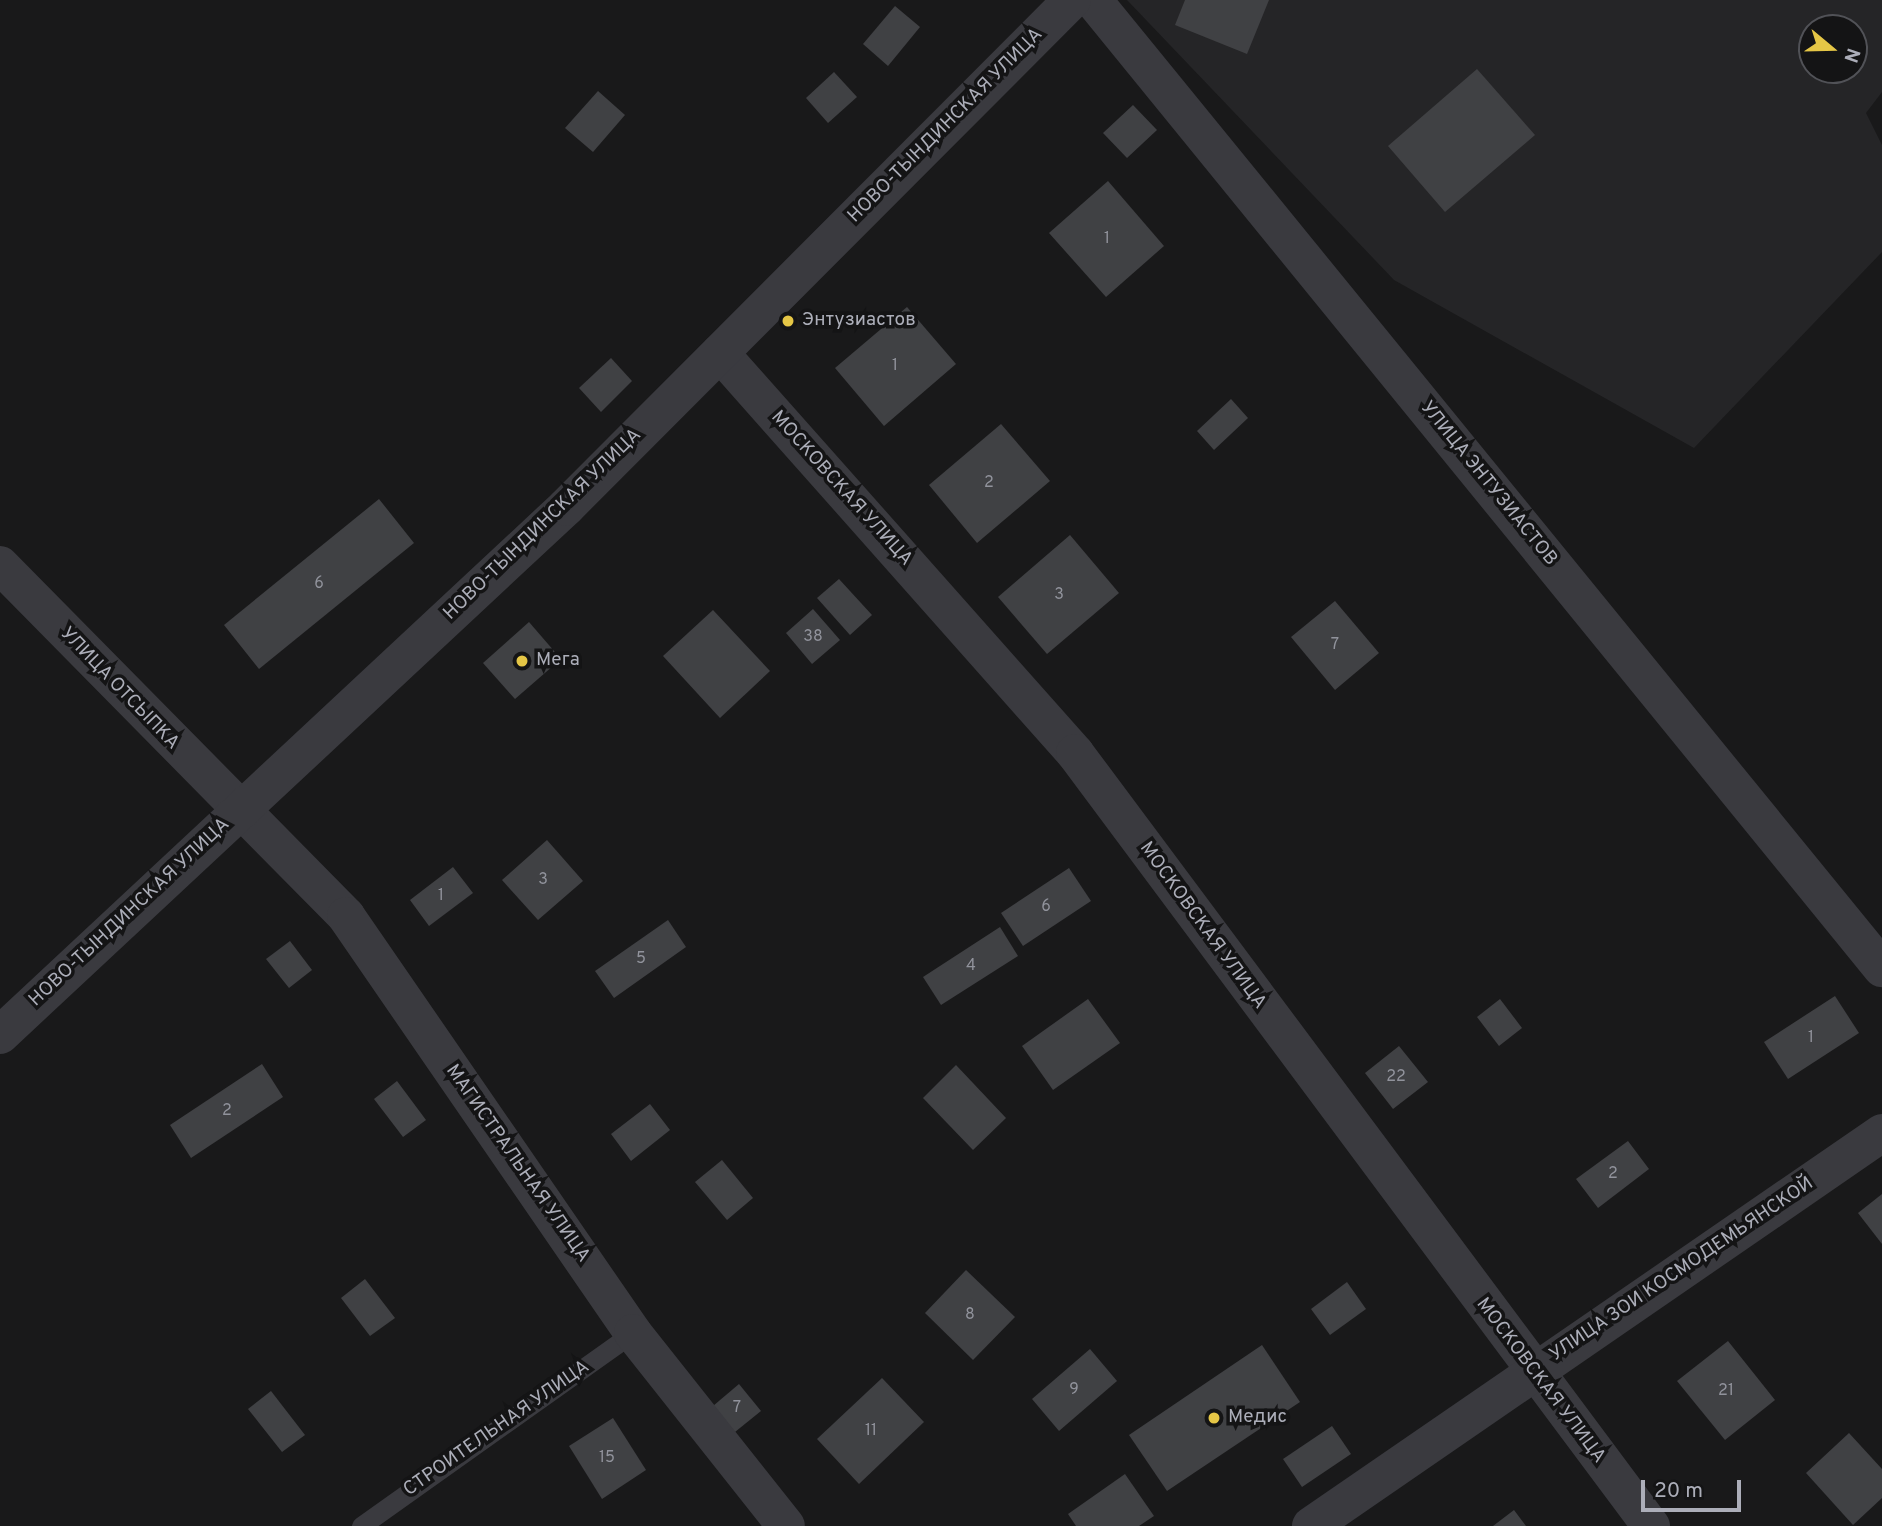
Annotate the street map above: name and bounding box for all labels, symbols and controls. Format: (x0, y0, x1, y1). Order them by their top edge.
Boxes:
north arrow (1798, 14, 1868, 84)
street label: НОВО-ТЫНДИНСКАЯ УЛИЦА (844, 24, 1048, 228)
text: N (1837, 45, 1865, 66)
house number: 1 (1104, 229, 1110, 249)
place label: Энтузиастов (802, 310, 916, 332)
marker: Энтузиастов (780, 313, 796, 329)
house number: 1 (892, 356, 898, 376)
street label: УЛИЦА ЭНТУЗИАСТОВ (1414, 397, 1562, 571)
street label: МОСКОВСКАЯ УЛИЦА (765, 407, 917, 571)
street label: НОВО-ТЫНДИНСКАЯ УЛИЦА (439, 424, 647, 626)
house number: 2 (984, 473, 994, 493)
house number: 6 (314, 574, 324, 594)
house number: 3 (1054, 585, 1064, 605)
street label: УЛИЦА ОТСЫПКА (54, 623, 184, 755)
house number: 38 (803, 627, 823, 647)
house number: 7 (1331, 635, 1339, 655)
place label: Мега (536, 650, 580, 672)
marker: Мега (514, 653, 530, 669)
street label: НОВО-ТЫНДИНСКАЯ УЛИЦА (25, 814, 235, 1012)
street label: МОСКОВСКАЯ УЛИЦА (1134, 838, 1270, 1014)
house number: 3 (538, 870, 548, 890)
house number: 1 (438, 886, 444, 906)
house number: 6 (1041, 897, 1051, 917)
house number: 5 (636, 949, 646, 969)
house number: 4 (966, 956, 976, 976)
house number: 1 (1808, 1028, 1814, 1048)
street label: МАГИСТРАЛЬНАЯ УЛИЦА (440, 1061, 594, 1267)
house number: 22 (1386, 1067, 1406, 1087)
house number: 2 (222, 1101, 232, 1121)
house number: 2 (1608, 1164, 1618, 1184)
street label: УЛИЦА ЗОИ КОСМОДЕМЬЯНСКОЙ (1546, 1173, 1818, 1367)
street label: МОСКОВСКАЯ УЛИЦА (1470, 1294, 1610, 1468)
house number: 8 (965, 1305, 975, 1325)
street label: СТРОИТЕЛЬНАЯ УЛИЦА (400, 1356, 594, 1502)
house number: 9 (1069, 1380, 1079, 1400)
house number: 21 (1718, 1381, 1734, 1401)
house number: 7 (733, 1398, 741, 1418)
place label: Медис (1228, 1407, 1287, 1429)
marker: Медис (1206, 1410, 1222, 1426)
house number: 11 (865, 1421, 877, 1441)
house number: 15 (599, 1448, 615, 1468)
scale bar (1644, 1466, 1744, 1510)
text: 20 m (1654, 1478, 1703, 1505)

